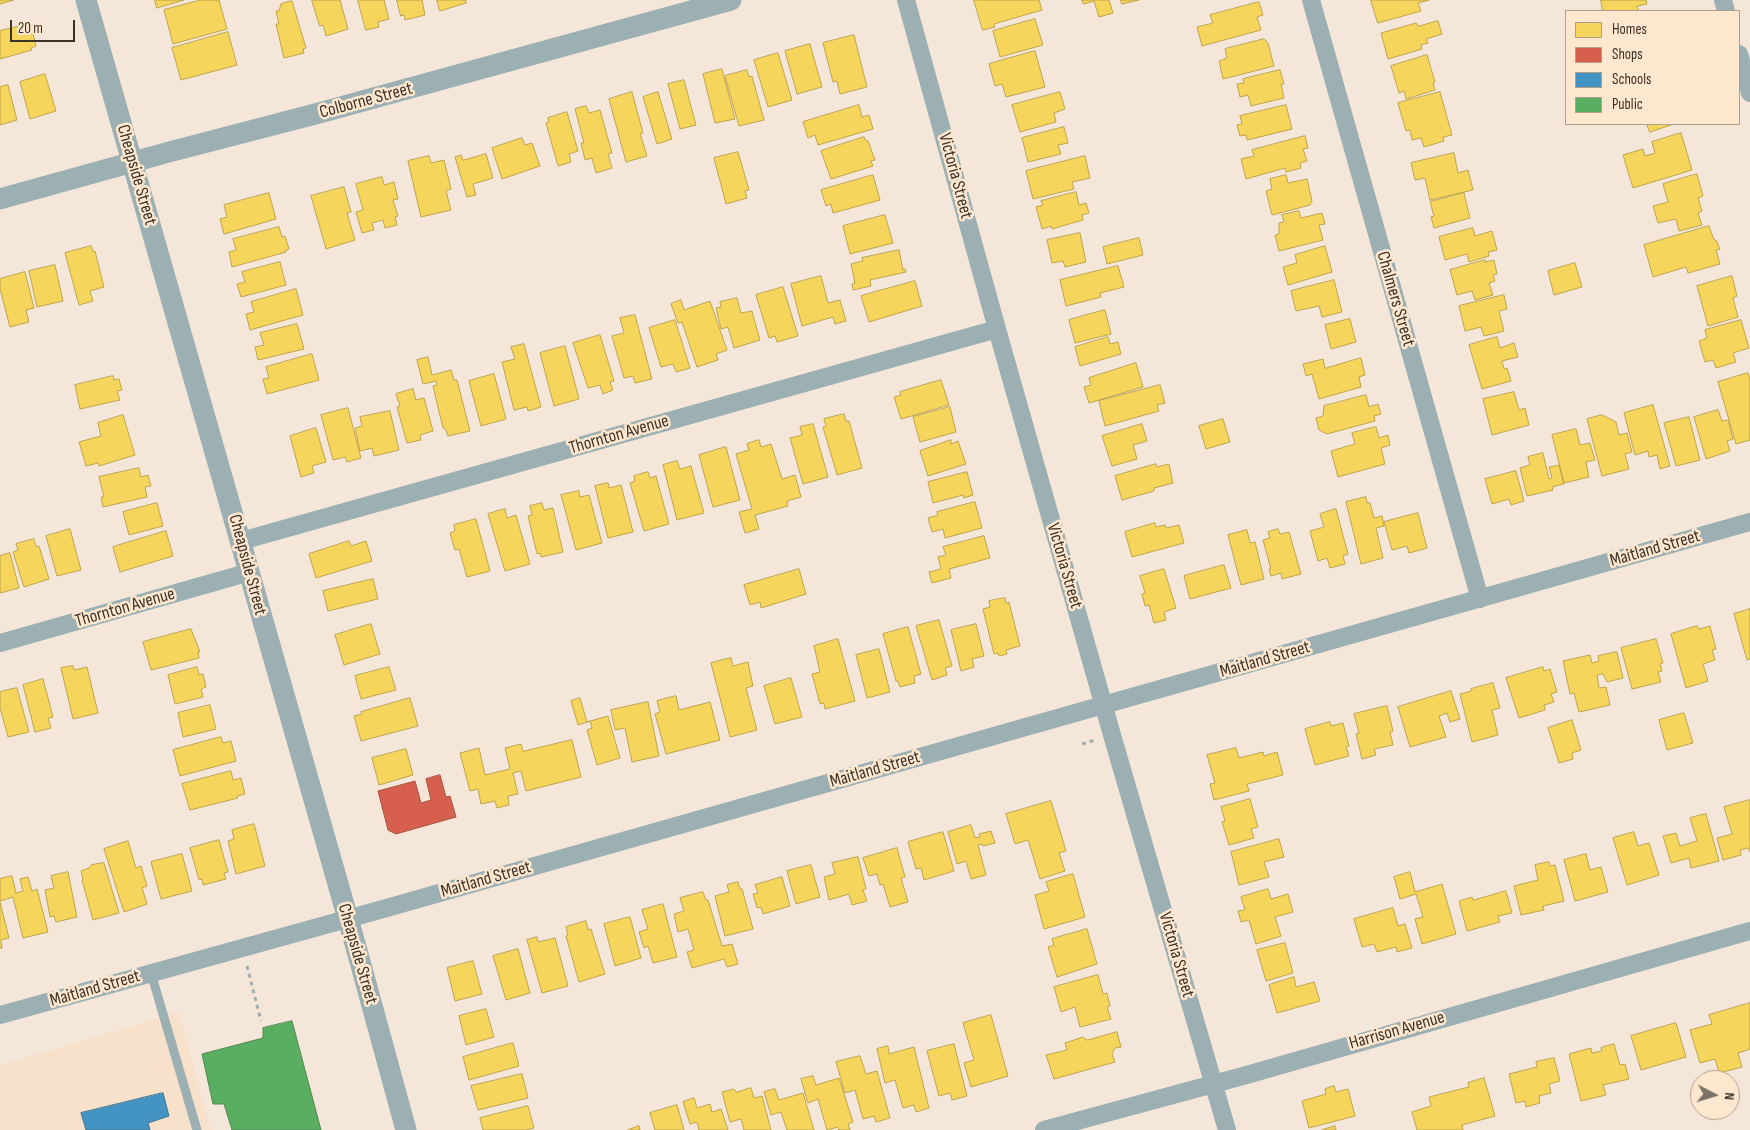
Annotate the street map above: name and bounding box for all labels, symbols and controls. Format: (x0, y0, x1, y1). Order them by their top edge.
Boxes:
scale bar (12, 10, 78, 42)
legend (1565, 10, 1740, 125)
text: 20 m (18, 19, 43, 38)
text: Homes (1612, 20, 1647, 39)
text: Shops (1612, 45, 1643, 64)
text: Schools (1612, 70, 1651, 89)
street label: Colborne Street (317, 78, 415, 124)
text: Public (1612, 95, 1643, 114)
street label: Cheapside Street (111, 122, 161, 228)
street label: Victoria Street (933, 131, 977, 221)
street label: Chalmers Street (1371, 249, 1419, 349)
street label: Thornton Avenue (567, 410, 671, 460)
street label: Cheapside Street (223, 512, 271, 618)
street label: Victoria Street (1042, 521, 1086, 611)
street label: Maitland Street (1607, 526, 1703, 572)
street label: Thornton Avenue (73, 583, 177, 633)
street label: Maitland Street (1217, 637, 1313, 683)
street label: Maitland Street (827, 747, 923, 793)
street label: Maitland Street (438, 857, 534, 903)
street label: Cheapside Street (332, 901, 382, 1007)
street label: Victoria Street (1154, 910, 1198, 1000)
street label: Maitland Street (47, 966, 143, 1012)
street label: Harrison Avenue (1347, 1007, 1447, 1055)
north arrow (1690, 1070, 1740, 1120)
text: N (1721, 1092, 1738, 1101)

